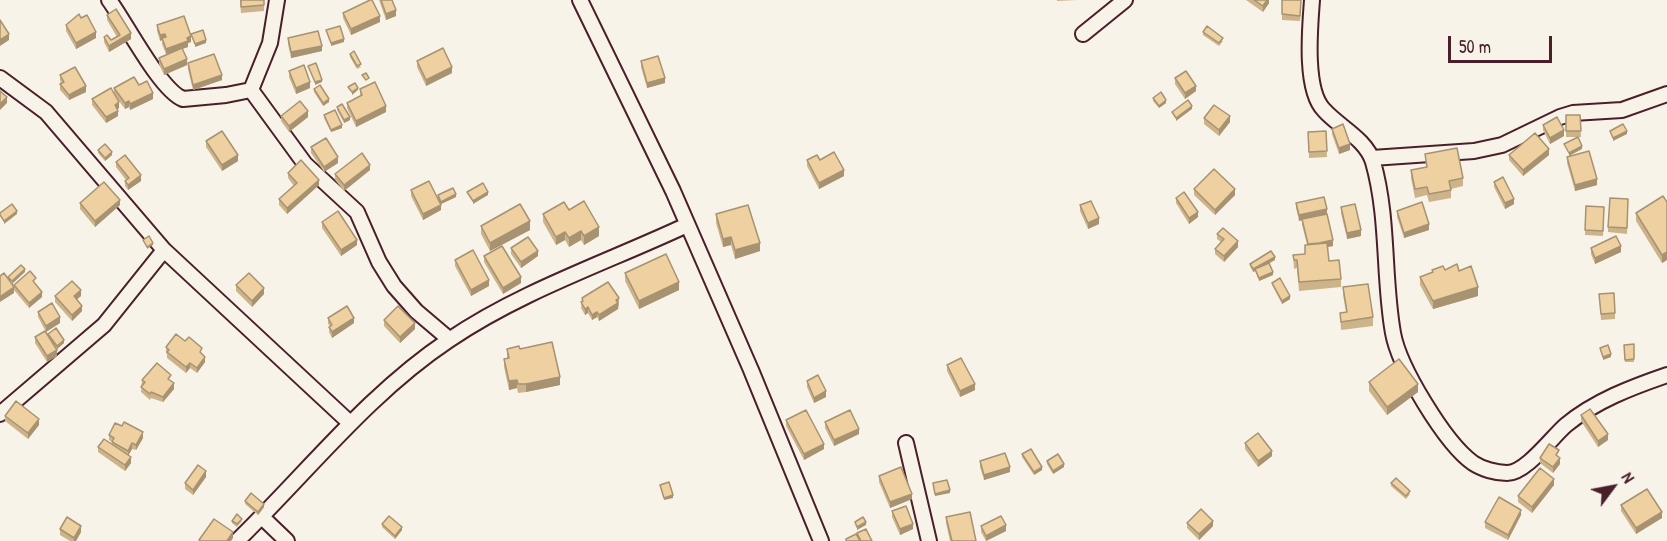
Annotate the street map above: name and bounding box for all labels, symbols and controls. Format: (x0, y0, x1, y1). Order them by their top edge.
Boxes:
scale bar (1451, 24, 1554, 62)
text: 50 m (1459, 34, 1491, 59)
north arrow (1583, 457, 1643, 517)
text: N (1617, 468, 1640, 487)

